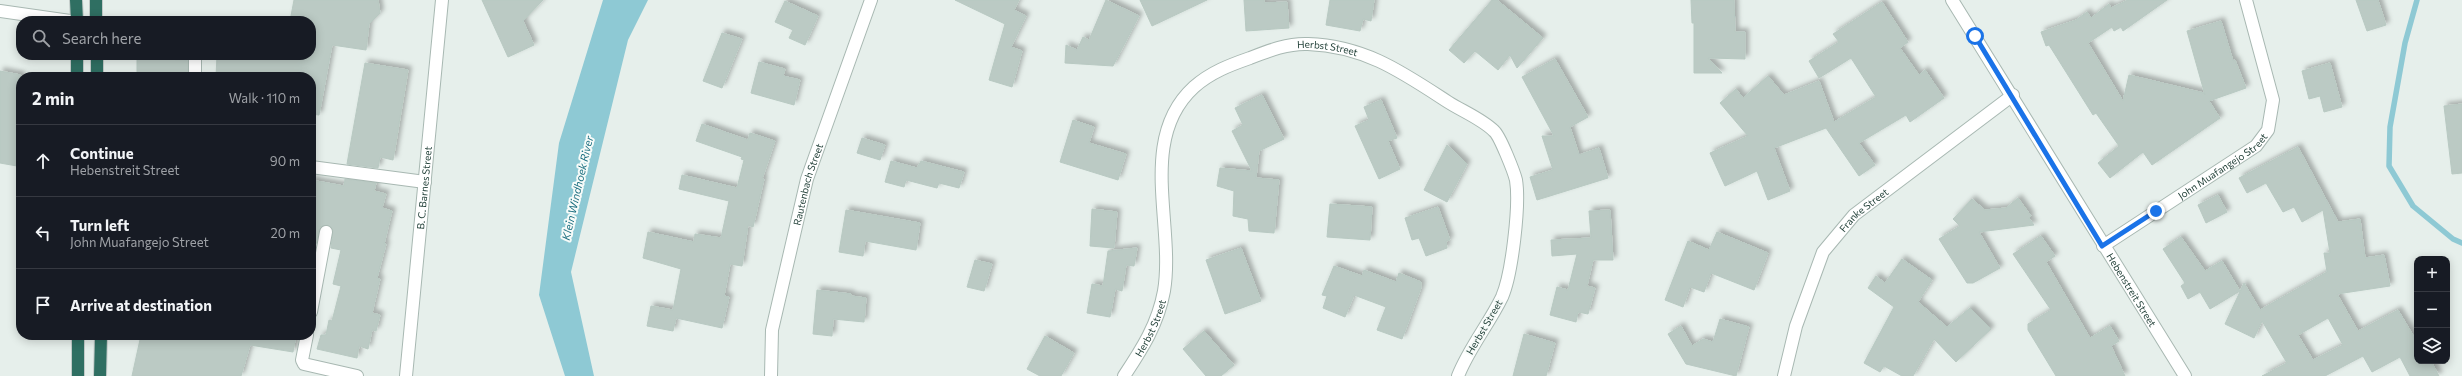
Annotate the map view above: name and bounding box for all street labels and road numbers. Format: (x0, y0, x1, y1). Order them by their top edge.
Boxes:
street label: Herbst Street (1297, 38, 1359, 58)
street label: John Muafangejo Street (2176, 131, 2270, 201)
street label: Rautenbach Street (790, 142, 825, 226)
street label: B. C. Barnes Street (414, 146, 434, 230)
street label: Franke Street (1837, 185, 1890, 234)
street label: Hebenstreit Street (2104, 251, 2159, 329)
street label: Herbst Street (1463, 297, 1505, 357)
street label: Herbst Street (1132, 298, 1168, 359)

